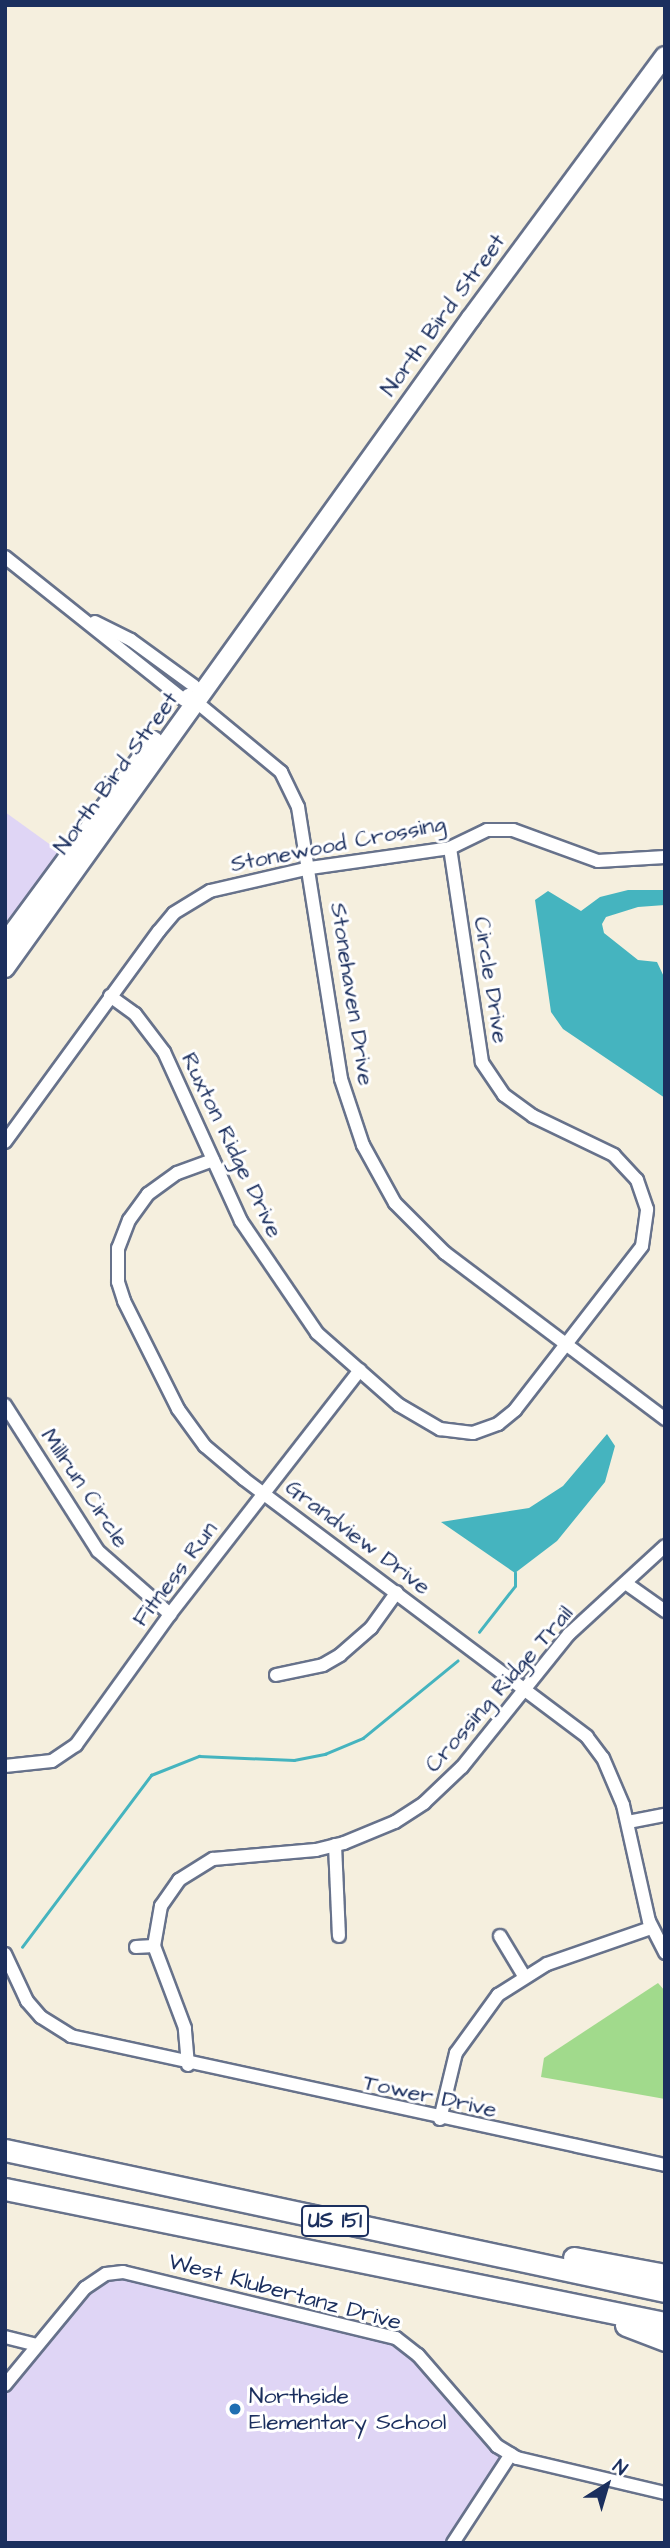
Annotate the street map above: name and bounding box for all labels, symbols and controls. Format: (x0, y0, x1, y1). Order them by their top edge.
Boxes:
street label: North Bird Street (375, 228, 511, 402)
street label: North Bird Street (48, 686, 184, 860)
street label: Stonewood Crossing (228, 810, 448, 878)
street label: Stonehaven Drive (324, 901, 380, 1087)
street label: Circle Drive (467, 915, 515, 1045)
street label: Ruxton Ridge Drive (175, 1048, 289, 1242)
street label: Millrun Circle (35, 1423, 135, 1553)
street label: Grandview Drive (280, 1473, 436, 1601)
street label: Fitness Run (127, 1516, 223, 1632)
street label: Crossing Ridge Trail (419, 1600, 579, 1778)
street label: Tower Drive (361, 2068, 499, 2124)
road number: US 151 (300, 2204, 370, 2238)
street label: West Klubertanz Drive (166, 2248, 404, 2336)
place label: Northside Elementary School (249, 2382, 446, 2436)
marker: Northside Elementary School (227, 2401, 243, 2417)
north arrow (572, 2450, 642, 2520)
text: N (607, 2453, 633, 2482)

